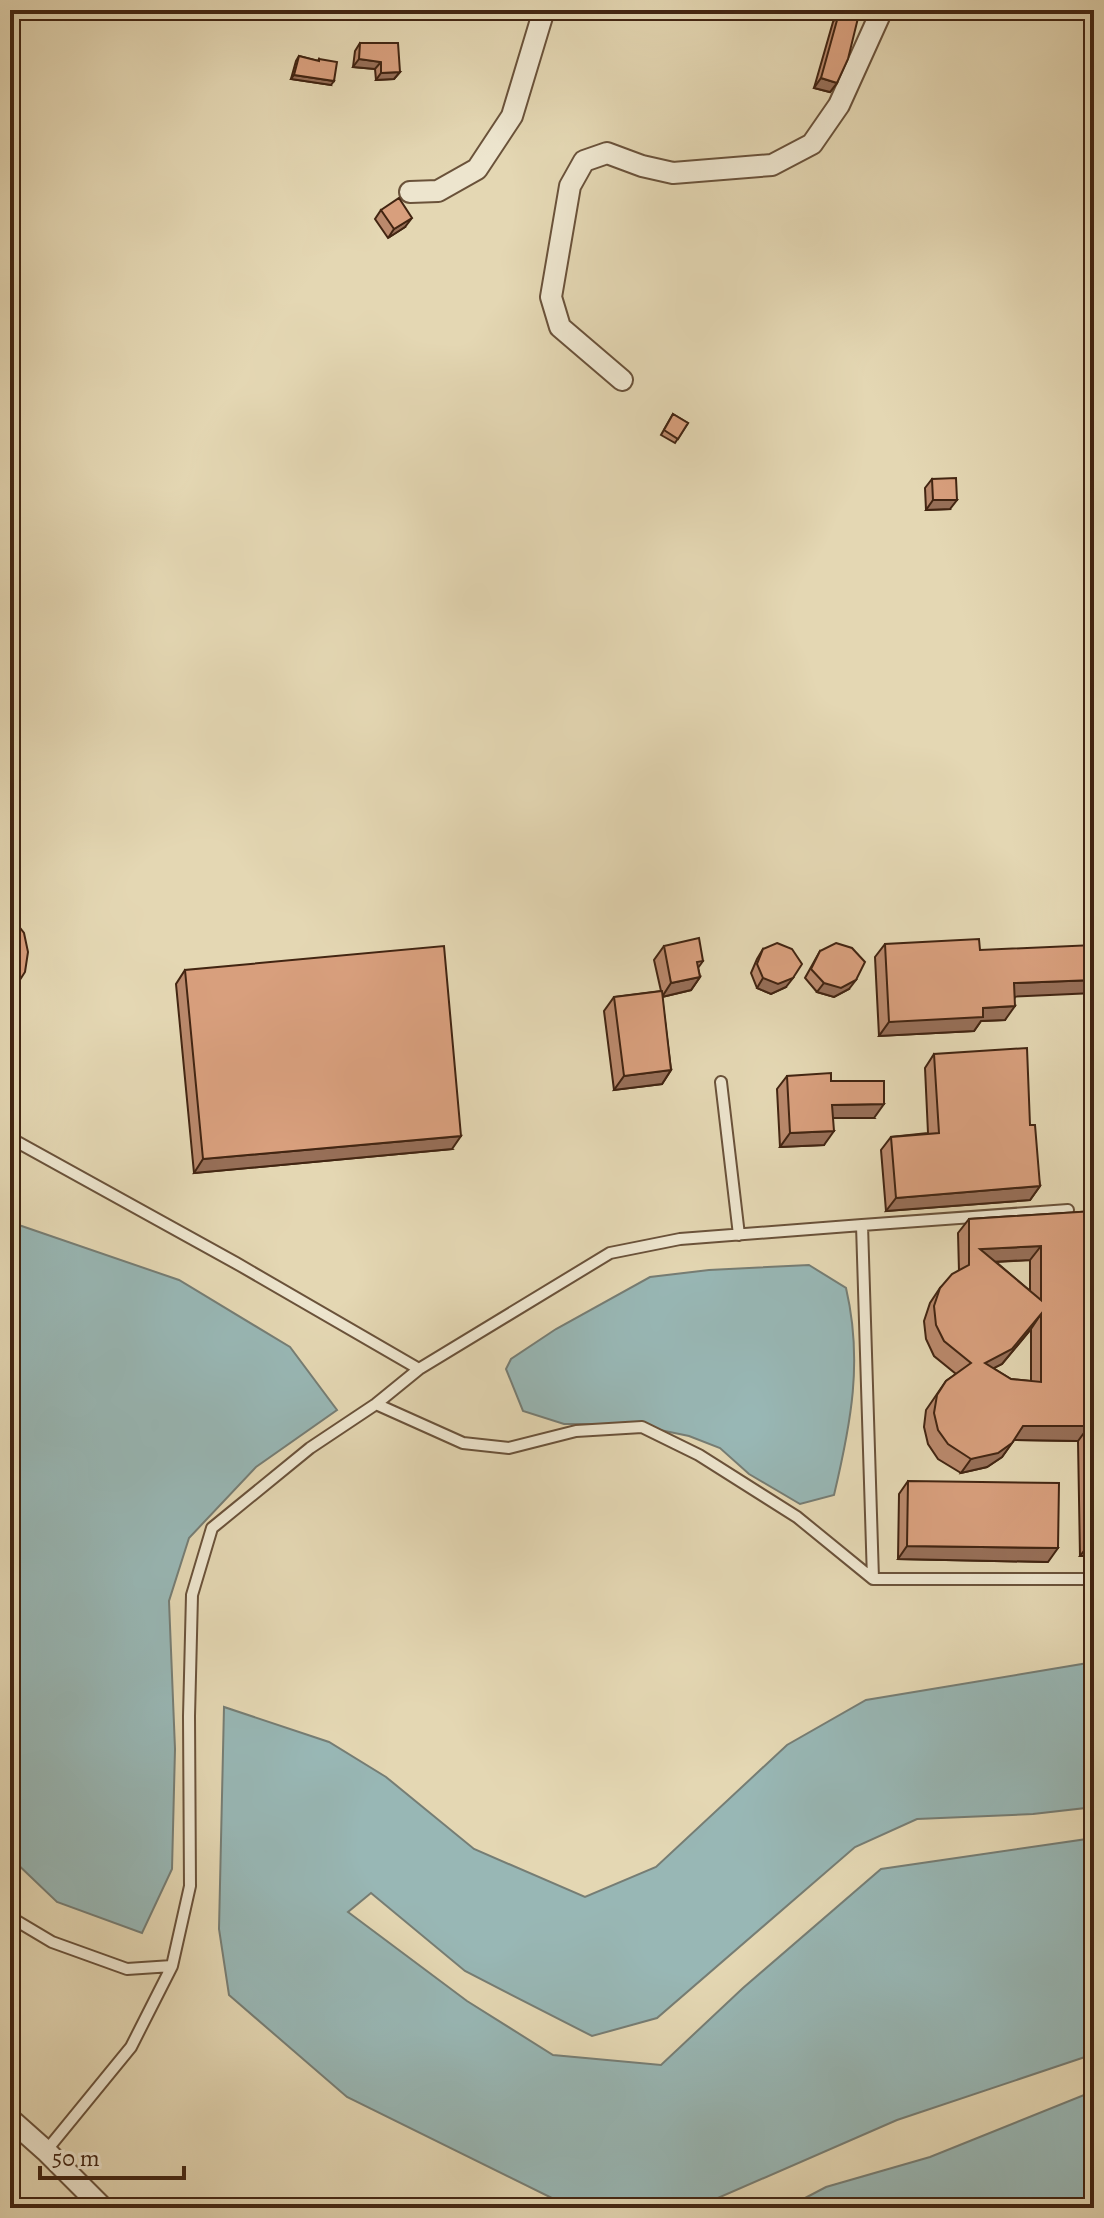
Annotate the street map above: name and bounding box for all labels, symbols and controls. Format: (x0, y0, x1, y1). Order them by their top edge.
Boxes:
scale bar (40, 2130, 184, 2180)
text: 50 m (52, 2142, 100, 2174)

